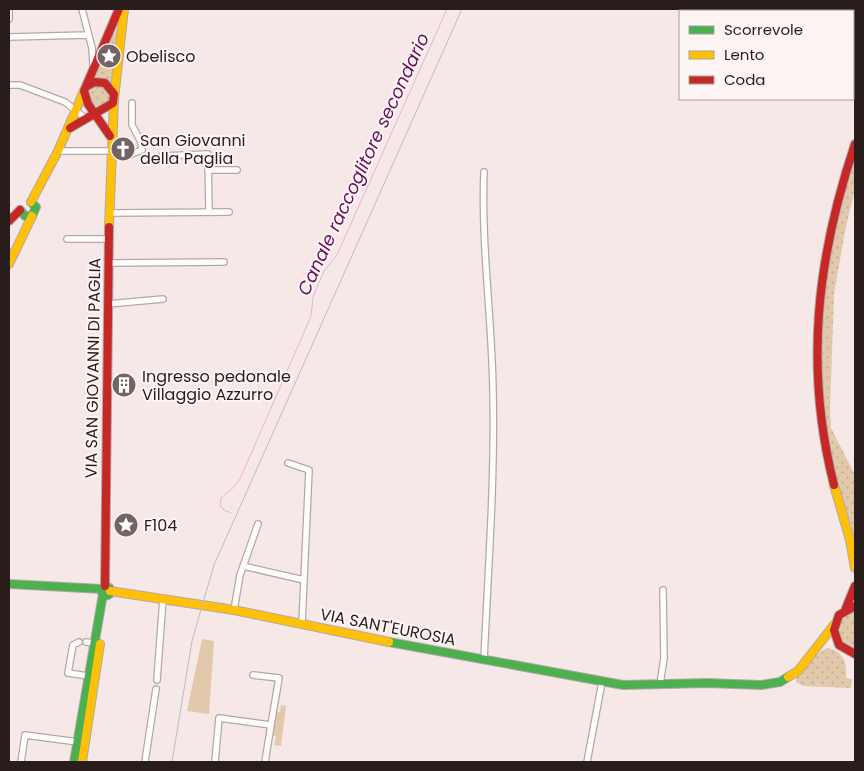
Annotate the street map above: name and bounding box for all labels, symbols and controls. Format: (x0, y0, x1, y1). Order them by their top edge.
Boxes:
legend (679, 10, 854, 100)
text: Scorrevole (724, 19, 803, 40)
water label: Canale raccoglitore secondario (291, 29, 435, 299)
place icon: Obelisco (96, 43, 122, 69)
text: Lento (724, 44, 764, 65)
place label: Obelisco (126, 45, 196, 68)
text: Coda (724, 69, 765, 90)
place label: San Giovanni della Paglia (140, 129, 246, 170)
church icon: San Giovanni della Paglia (110, 136, 136, 162)
street label: VIA SAN GIOVANNI DI PAGLIA (80, 257, 106, 478)
place label: Ingresso pedonale Villaggio Azzurro (142, 365, 291, 406)
building icon: Ingresso pedonale Villaggio Azzurro (111, 372, 137, 398)
place icon: F104 (113, 512, 139, 538)
place label: F104 (144, 514, 177, 537)
street label: VIA SANT'EUROSIA (318, 603, 458, 651)

